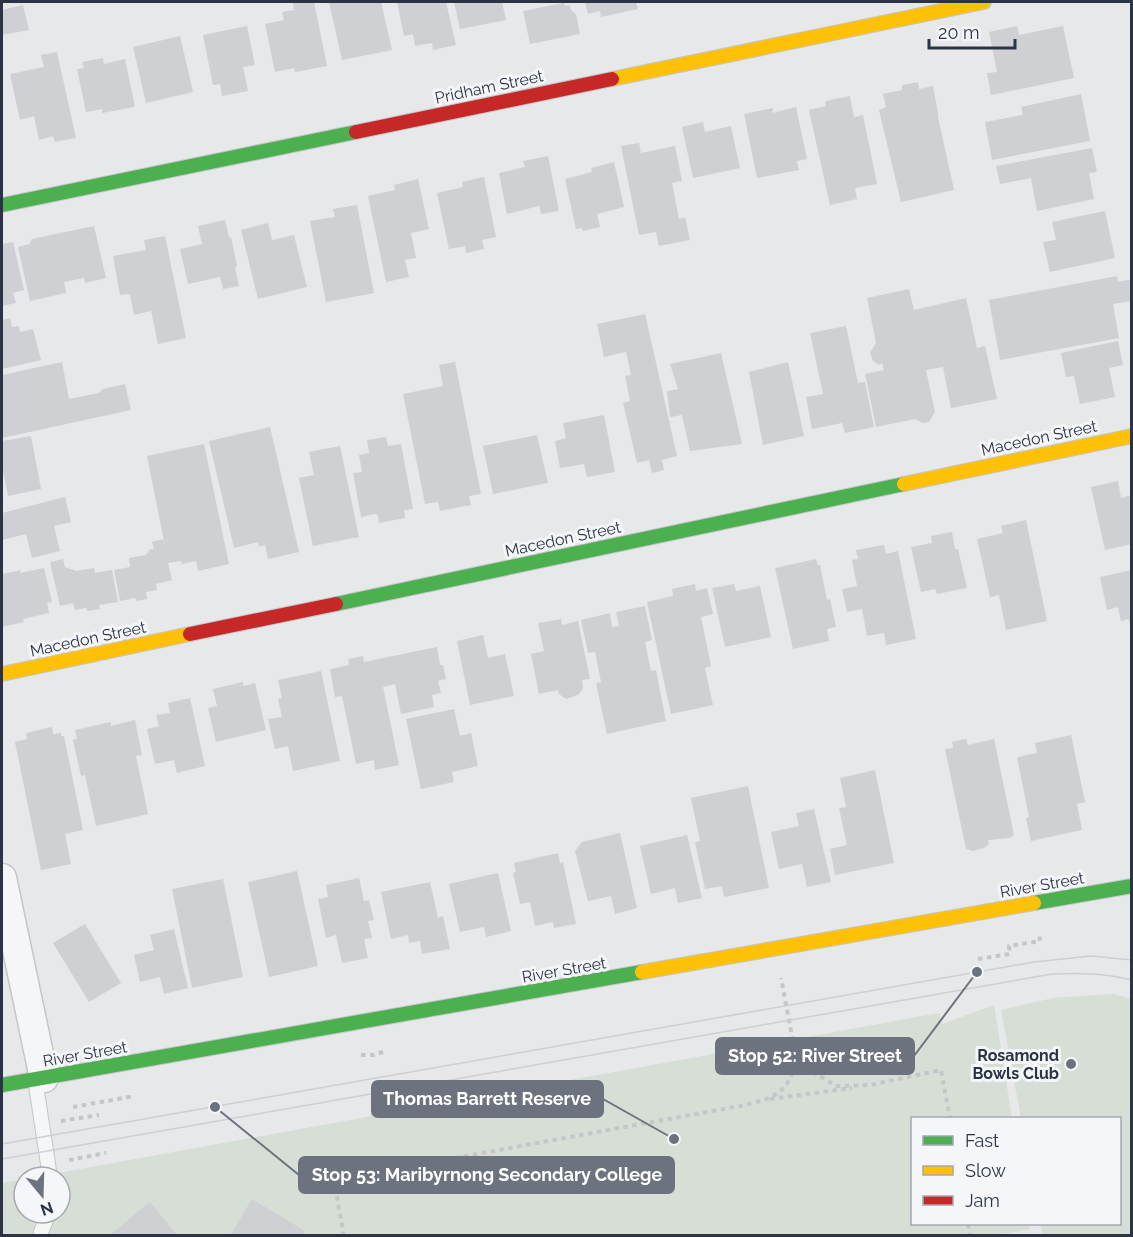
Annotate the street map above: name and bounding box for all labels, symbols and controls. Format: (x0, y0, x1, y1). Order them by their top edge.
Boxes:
scale bar (929, 12, 1014, 50)
text: 20 m (938, 22, 980, 43)
street label: Pridham Street (433, 66, 545, 108)
street label: Macedon Street (979, 416, 1099, 460)
street label: Macedon Street (503, 517, 623, 561)
street label: Macedon Street (28, 617, 148, 661)
street label: River Street (998, 868, 1086, 902)
street label: River Street (520, 953, 608, 987)
street label: River Street (41, 1037, 129, 1071)
callout: Stop 52: River Street (716, 1038, 914, 1074)
text: Stop 52: River Street (728, 1045, 902, 1066)
place label: Rosamond Bowls Club (972, 1046, 1059, 1083)
marker: Rosamond Bowls Club (1064, 1057, 1078, 1071)
callout: Thomas Barrett Reserve (372, 1081, 603, 1117)
text: Thomas Barrett Reserve (383, 1088, 591, 1109)
legend (911, 1117, 1121, 1225)
text: Fast (965, 1130, 999, 1151)
callout: Stop 53: Maribyrnong Secondary College (299, 1157, 674, 1193)
text: Slow (965, 1160, 1006, 1181)
text: Stop 53: Maribyrnong Secondary College (312, 1164, 663, 1185)
north arrow (12, 1165, 72, 1225)
text: Jam (965, 1190, 1000, 1211)
text: N (38, 1198, 56, 1220)

